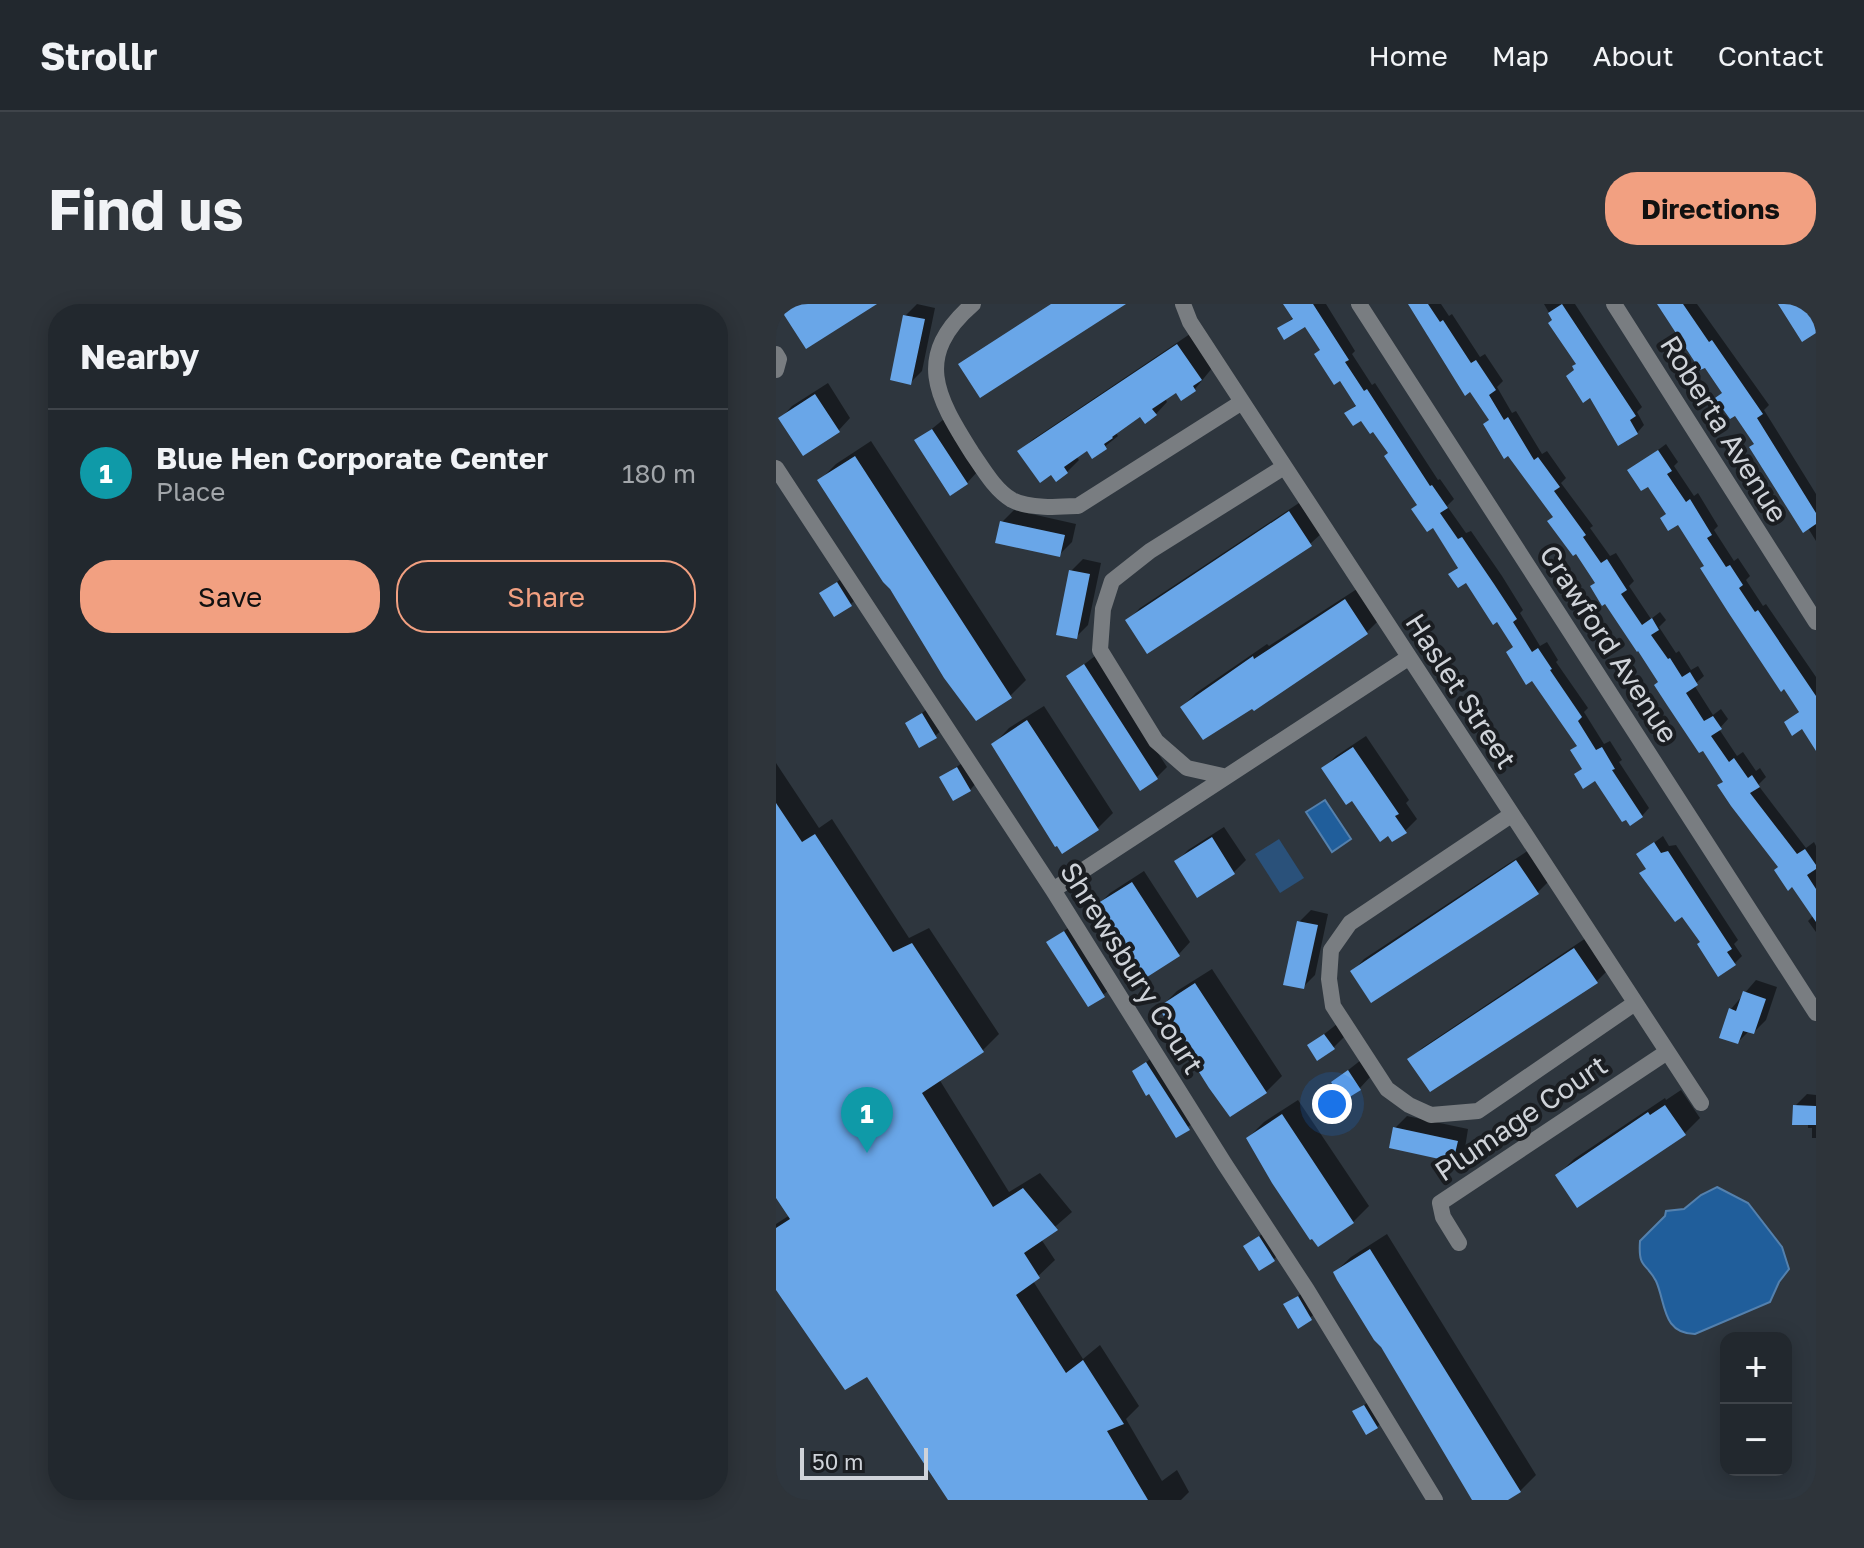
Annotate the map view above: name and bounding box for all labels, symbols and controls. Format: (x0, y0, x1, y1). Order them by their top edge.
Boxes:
text: Strollr (40, 33, 158, 78)
text: Home (1369, 39, 1448, 72)
text: Map (1492, 39, 1549, 72)
text: About (1593, 39, 1674, 72)
text: Contact (1718, 39, 1824, 72)
button: Directions (1605, 172, 1816, 245)
text: Find us (48, 175, 244, 242)
street label: Roberta Avenue (1654, 330, 1795, 528)
text: Nearby (80, 336, 200, 376)
text: Blue Hen Corporate Center (156, 440, 548, 476)
text: 1 (99, 458, 113, 489)
text: 180 m (622, 458, 696, 489)
text: Place (156, 476, 225, 507)
street label: Crawford Avenue (1533, 539, 1686, 749)
button: Save (80, 560, 380, 633)
button: Share (396, 560, 696, 633)
street label: Haslet Street (1399, 607, 1524, 774)
street label: Shrewsbury Court (1054, 856, 1211, 1080)
street label: Plumage Court (1428, 1048, 1613, 1187)
your location (1312, 1084, 1352, 1124)
pin: 1 (841, 1087, 893, 1153)
map controls (1720, 1332, 1792, 1476)
button: + (1720, 1332, 1792, 1404)
button: − (1720, 1404, 1792, 1476)
scale bar (800, 1444, 928, 1480)
text: 50 m (812, 1448, 863, 1475)

